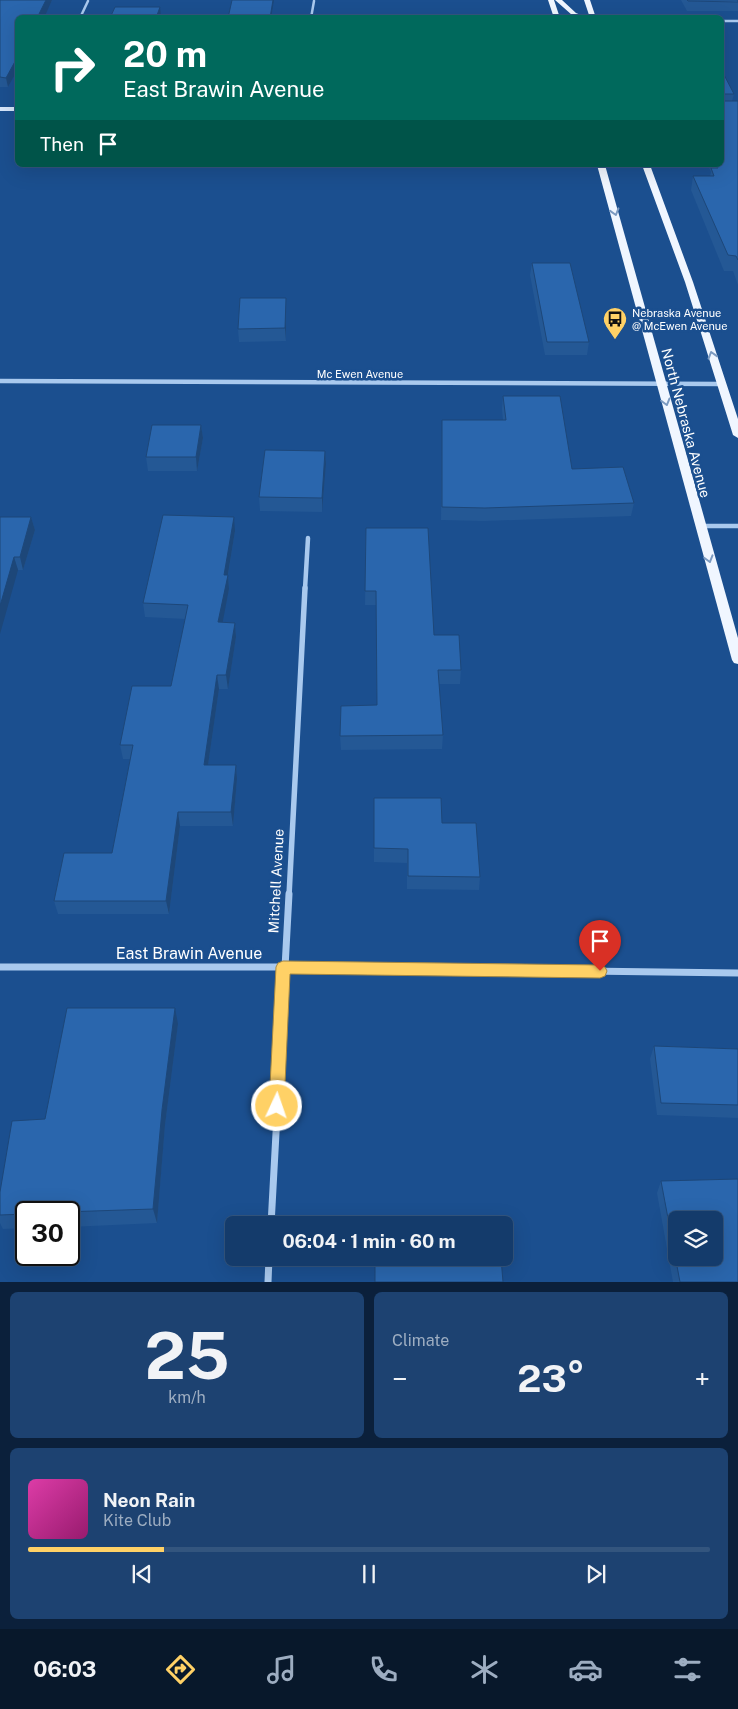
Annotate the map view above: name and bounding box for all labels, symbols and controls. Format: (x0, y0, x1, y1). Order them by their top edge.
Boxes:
text: 20 m (123, 34, 207, 75)
icon: right (40, 35, 105, 100)
text: East Brawin Avenue (123, 76, 324, 102)
icon: arrive (94, 130, 122, 158)
text: Then (40, 133, 84, 155)
one-way arrow (609, 207, 619, 215)
bus stop icon: Nebraska Avenue @ McEwen Avenue (602, 306, 628, 340)
place label: Nebraska Avenue @ McEwen Avenue (632, 307, 727, 332)
street label: North Nebraska Avenue (658, 346, 714, 500)
one-way arrow (707, 352, 717, 360)
street label: Mc Ewen Avenue (317, 368, 403, 380)
one-way arrow (660, 398, 671, 407)
one-way arrow (703, 554, 713, 563)
street label: Mitchell Avenue (265, 828, 287, 934)
pin (579, 920, 621, 971)
icon: arrive (586, 927, 614, 955)
street label: East Brawin Avenue (116, 944, 262, 963)
position arrow (250, 1079, 302, 1131)
speed limit sign: 30 (15, 1201, 80, 1266)
map controls (668, 1211, 723, 1266)
button: layers (668, 1211, 723, 1266)
text: 06:04 · 1 min · 60 m (282, 1230, 456, 1252)
text: 25 (144, 1317, 230, 1394)
text: Climate (392, 1331, 449, 1350)
text: 23° (517, 1356, 585, 1401)
text: − (392, 1362, 408, 1395)
text: + (694, 1362, 710, 1395)
text: km/h (168, 1388, 206, 1407)
text: Neon Rain (103, 1489, 195, 1511)
text: Kite Club (103, 1511, 171, 1530)
icon: previous (128, 1560, 156, 1588)
icon: pause (355, 1560, 383, 1588)
icon: next (582, 1560, 610, 1588)
icon: directions (163, 1652, 198, 1687)
icon: music (264, 1652, 299, 1687)
icon: phone (366, 1652, 401, 1687)
icon: climate (467, 1652, 502, 1687)
icon: car (568, 1652, 603, 1687)
icon: filters (670, 1652, 705, 1687)
text: 06:03 (33, 1656, 97, 1682)

